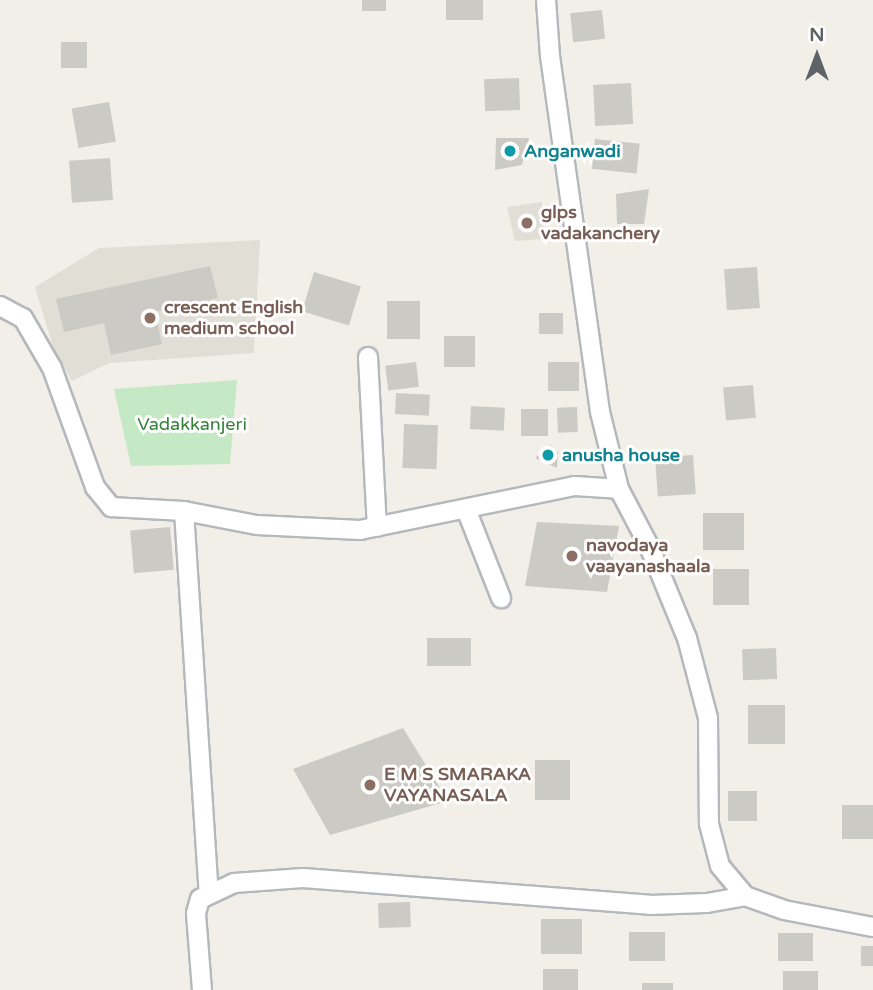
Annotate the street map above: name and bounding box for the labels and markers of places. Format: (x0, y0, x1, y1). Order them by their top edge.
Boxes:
place label: Anganwadi (524, 140, 621, 162)
marker: Anganwadi (502, 143, 518, 159)
place label: glps vadakanchery (541, 202, 660, 244)
marker: glps vadakanchery (519, 215, 535, 231)
place label: crescent English medium school (164, 297, 303, 340)
marker: crescent English medium school (142, 310, 158, 326)
place label: anusha house (562, 444, 680, 466)
marker: anusha house (540, 447, 556, 463)
place label: navodaya vaayanashaala (586, 535, 711, 578)
marker: navodaya vaayanashaala (564, 548, 580, 564)
place label: E M S SMARAKA VAYANASALA (384, 764, 531, 806)
marker: E M S SMARAKA VAYANASALA (362, 777, 378, 793)

